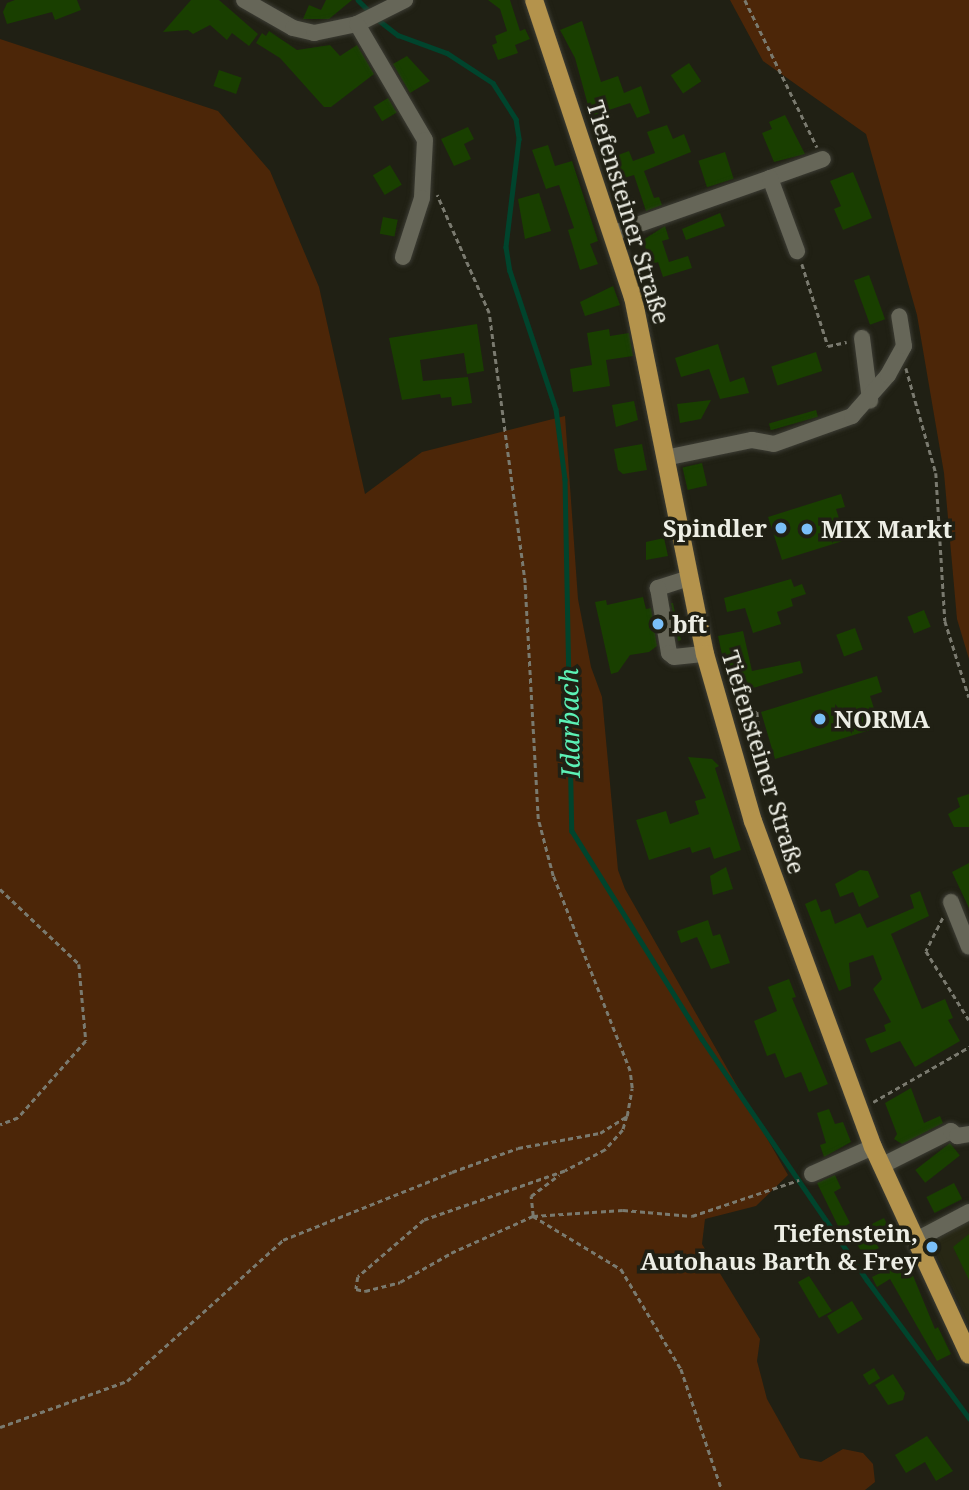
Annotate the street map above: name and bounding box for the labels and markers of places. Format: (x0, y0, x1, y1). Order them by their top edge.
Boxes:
place label: Spindler (663, 514, 767, 542)
place label: MIX Markt (821, 515, 952, 543)
marker: Spindler (773, 520, 789, 536)
marker: MIX Markt (799, 521, 815, 537)
place label: bft (672, 610, 707, 638)
marker: bft (650, 616, 666, 632)
place label: NORMA (834, 705, 930, 733)
marker: NORMA (812, 711, 828, 727)
place label: Tiefenstein, Autohaus Barth & Frey (640, 1219, 918, 1275)
marker: Tiefenstein, Autohaus Barth & Frey (924, 1239, 940, 1255)

